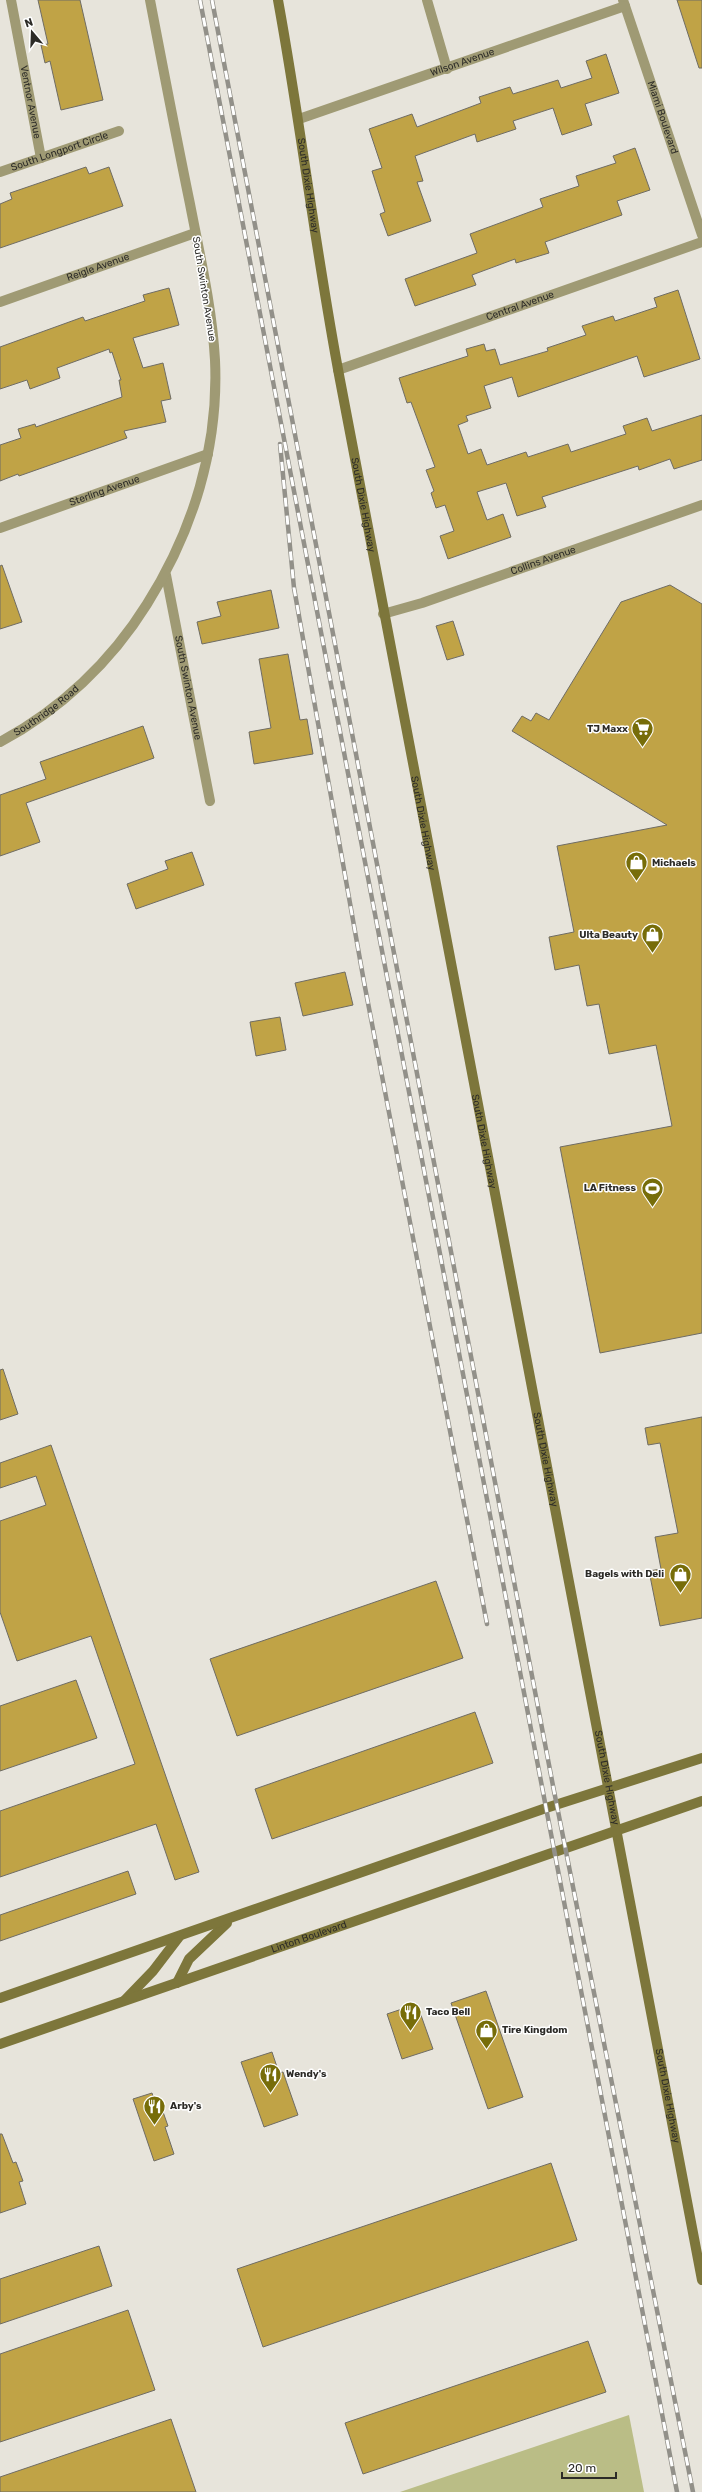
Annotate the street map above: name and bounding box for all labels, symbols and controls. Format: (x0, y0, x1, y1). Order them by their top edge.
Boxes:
north arrow (12, 12, 52, 52)
text: N (23, 16, 35, 30)
street label: Wilson Avenue (429, 46, 496, 79)
street label: Ventnor Avenue (18, 65, 43, 140)
street label: Miami Boulevard (645, 79, 680, 156)
street label: South Longport Circle (9, 129, 110, 174)
street label: South Dixie Highway (295, 137, 321, 234)
street label: South Swinton Avenue (190, 236, 218, 343)
street label: Reigle Avenue (65, 251, 131, 284)
street label: Central Avenue (485, 288, 556, 323)
street label: South Dixie Highway (348, 457, 378, 554)
street label: Sterling Avenue (68, 473, 142, 509)
street label: Collins Avenue (509, 544, 578, 577)
street label: South Swinton Avenue (172, 635, 204, 742)
street label: Southridge Road (12, 683, 82, 739)
supermarket icon: TJ Maxx (630, 716, 656, 749)
place label: TJ Maxx (587, 723, 628, 735)
street label: South Dixie Highway (408, 775, 438, 872)
shop icon: Michaels (624, 850, 650, 883)
place label: Michaels (652, 857, 696, 869)
shop icon: Ulta Beauty (640, 922, 666, 955)
place label: Ulta Beauty (579, 929, 638, 941)
street label: South Dixie Highway (469, 1093, 499, 1190)
sports icon: LA Fitness (639, 1175, 665, 1208)
place label: LA Fitness (584, 1182, 636, 1194)
street label: South Dixie Highway (530, 1411, 560, 1508)
shop icon: Bagels with Deli (667, 1561, 693, 1594)
place label: Bagels with Deli (585, 1568, 664, 1580)
street label: South Dixie Highway (592, 1729, 622, 1826)
street label: Linton Boulevard (270, 1918, 348, 1956)
restaurant icon: Taco Bell (397, 1999, 423, 2032)
place label: Taco Bell (426, 2006, 470, 2018)
shop icon: Tire Kingdom (474, 2017, 500, 2050)
place label: Tire Kingdom (502, 2024, 567, 2036)
street label: South Dixie Highway (653, 2048, 682, 2145)
restaurant icon: Wendy's (258, 2061, 284, 2094)
place label: Wendy's (286, 2068, 327, 2080)
restaurant icon: Arby's (141, 2093, 167, 2126)
place label: Arby's (170, 2100, 202, 2112)
scale bar (562, 2454, 616, 2480)
text: 20 m (568, 2461, 596, 2475)

